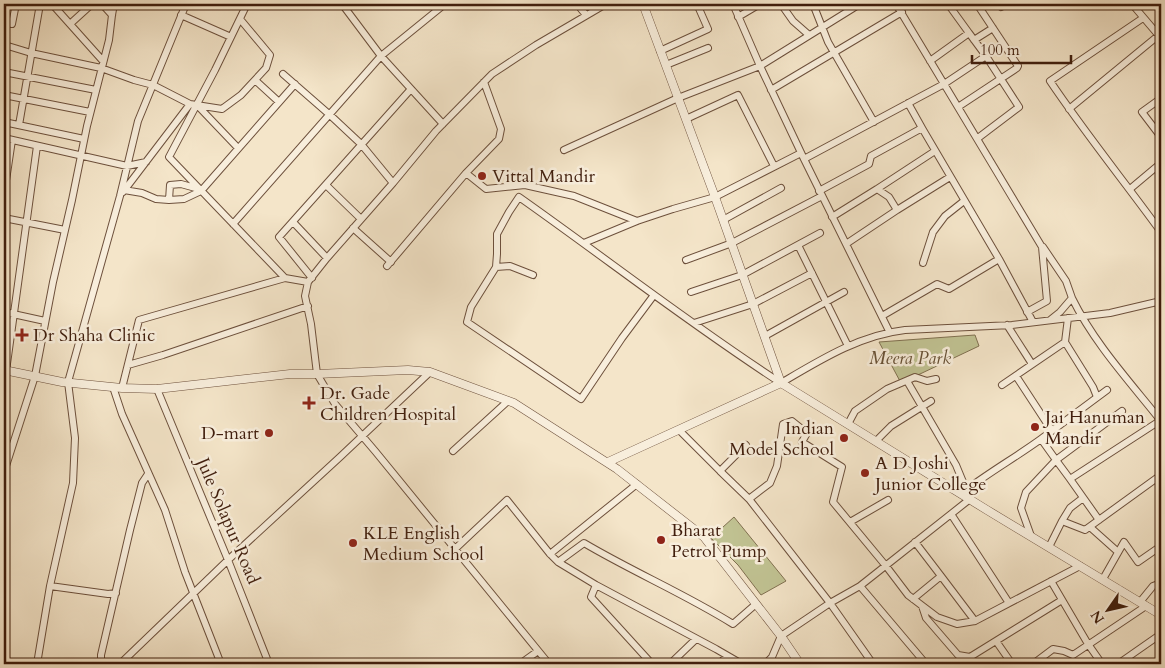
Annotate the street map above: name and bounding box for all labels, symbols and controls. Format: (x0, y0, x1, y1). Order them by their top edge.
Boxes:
scale bar (972, 32, 1071, 64)
text: 100 m (980, 40, 1020, 60)
place label: Vittal Mandir (492, 164, 595, 189)
marker: Vittal Mandir (476, 170, 488, 182)
place label: Dr Shaha Clinic (33, 323, 155, 348)
marker: Dr Shaha Clinic (15, 328, 29, 342)
park label: Meera Park (869, 346, 951, 371)
place label: Dr. Gade Children Hospital (320, 381, 457, 427)
marker: Dr. Gade Children Hospital (302, 396, 316, 410)
place label: Jai Hanuman Mandir (1042, 405, 1146, 451)
place label: Indian Model School (729, 416, 835, 462)
place label: D-mart (201, 421, 259, 446)
marker: Jai Hanuman Mandir (1029, 421, 1041, 433)
marker: D-mart (263, 427, 275, 439)
marker: Indian Model School (838, 432, 850, 444)
street label: Jule Solapur Road (189, 451, 266, 588)
place label: A D Joshi Junior College (872, 451, 986, 497)
marker: A D Joshi Junior College (859, 467, 871, 479)
place label: Bharat Petrol Pump (671, 518, 767, 564)
place label: KLE English Medium School (363, 521, 484, 567)
marker: Bharat Petrol Pump (655, 534, 667, 546)
marker: KLE English Medium School (347, 537, 359, 549)
north arrow (1082, 586, 1132, 636)
text: N (1086, 607, 1109, 627)

